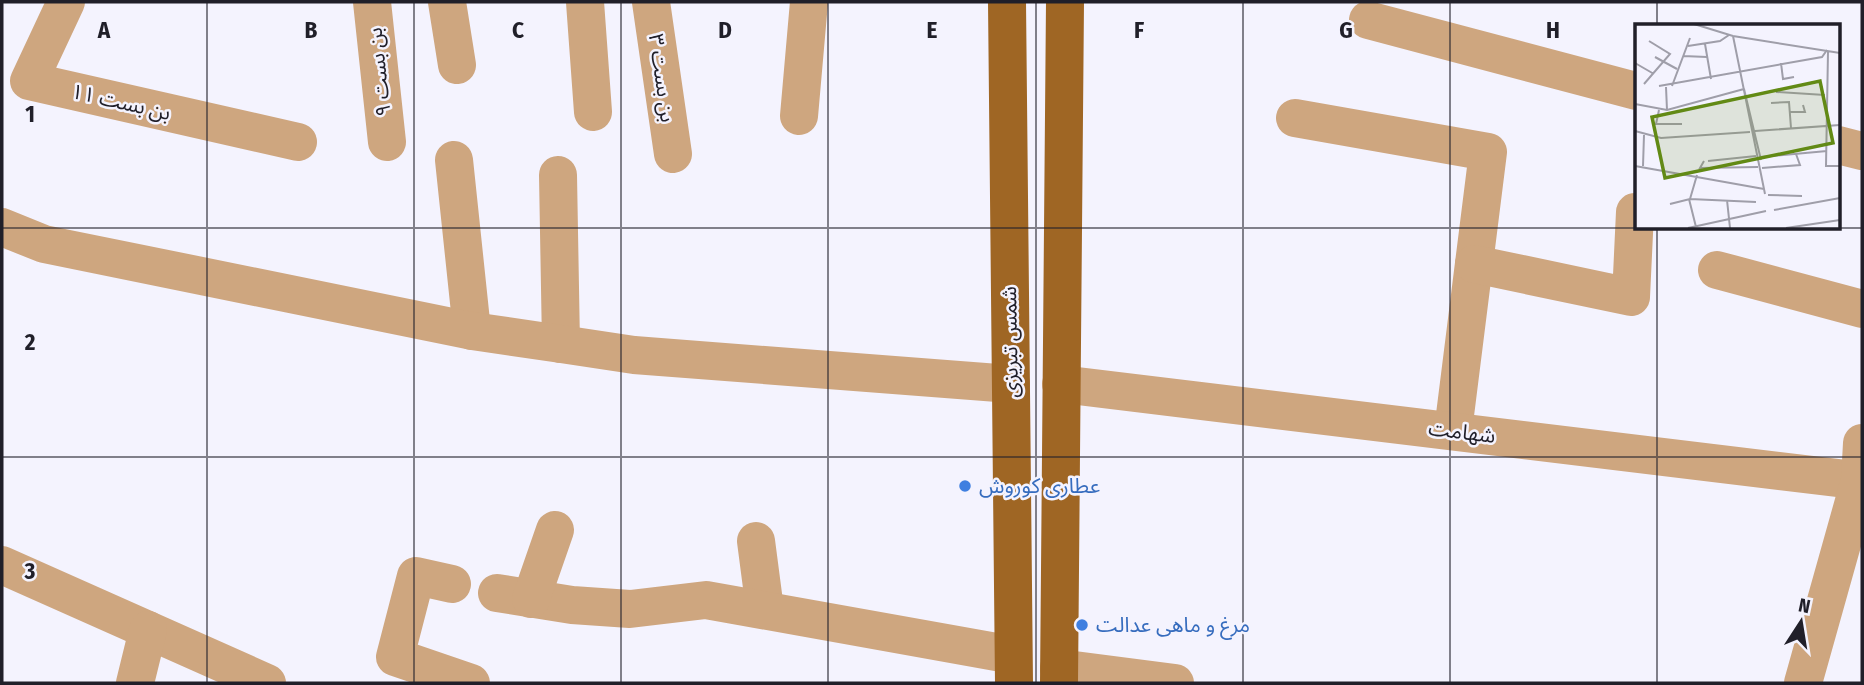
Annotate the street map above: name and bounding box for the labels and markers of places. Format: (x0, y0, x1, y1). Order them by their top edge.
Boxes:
place label: عطاری کوروش (979, 473, 1100, 499)
marker: عطاری کوروش (957, 478, 973, 494)
place label: مرغ و ماهی عدالت (1096, 612, 1250, 640)
marker: مرغ و ماهی عدالت (1074, 617, 1090, 633)

